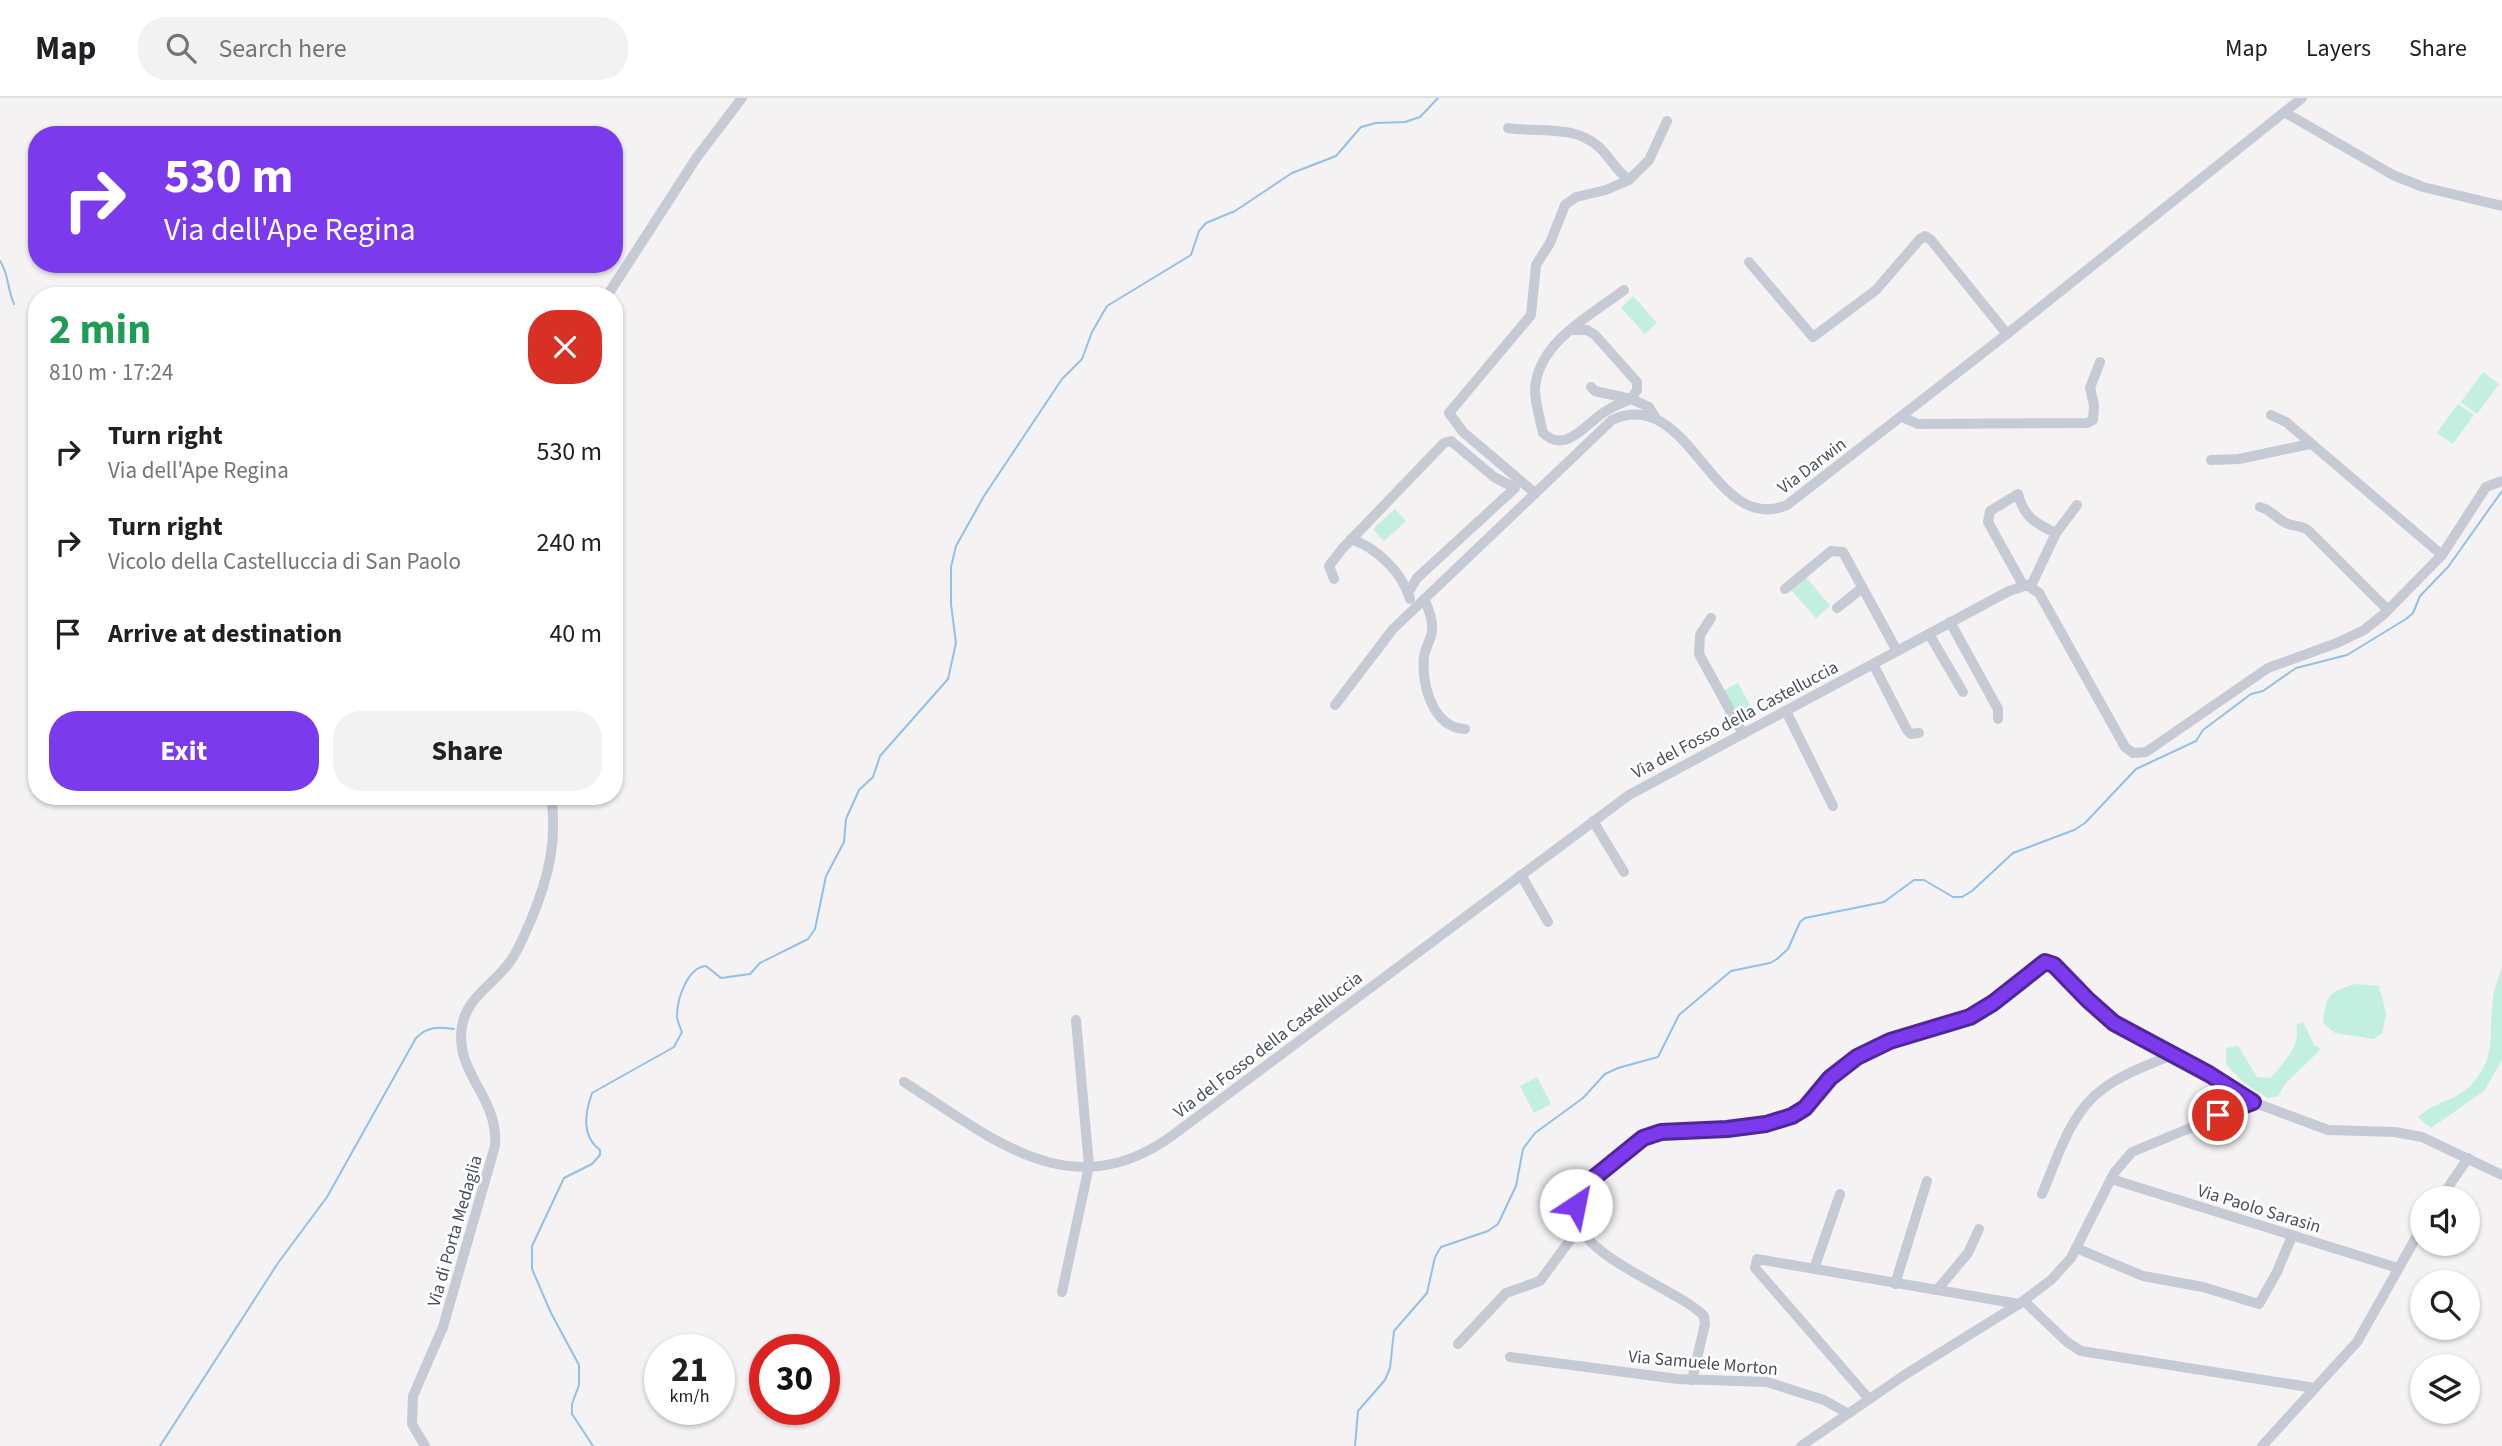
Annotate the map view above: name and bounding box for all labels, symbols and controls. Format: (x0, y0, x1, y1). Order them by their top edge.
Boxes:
search box (138, 17, 628, 80)
text: Map (35, 25, 96, 72)
icon: search (162, 29, 200, 67)
text: Search here (218, 30, 347, 67)
text: Map (2225, 31, 2268, 66)
text: Layers (2306, 31, 2371, 66)
text: Share (2409, 31, 2467, 66)
text: 530 m (164, 142, 293, 212)
icon: right (49, 154, 140, 245)
text: Via dell'Ape Regina (164, 207, 416, 253)
text: 2 min (49, 300, 151, 360)
button: close (528, 310, 602, 384)
text: 810 m · 17:24 (49, 356, 173, 389)
text: Turn right (108, 417, 223, 454)
street label: Via Darwin (1772, 432, 1852, 500)
icon: right (49, 433, 87, 471)
text: 530 m (536, 433, 602, 470)
text: Via dell'Ape Regina (108, 454, 289, 487)
text: Turn right (108, 508, 223, 545)
icon: right (49, 524, 87, 562)
text: 240 m (536, 524, 602, 561)
text: Vicolo della Castelluccia di San Paolo (108, 545, 461, 578)
icon: arrive (49, 615, 87, 653)
text: Arrive at destination (108, 615, 342, 652)
text: 40 m (549, 615, 602, 652)
street label: Via del Fosso della Castelluccia (1627, 655, 1843, 785)
button: Exit (49, 711, 319, 791)
button: Share (333, 711, 602, 791)
street label: Via del Fosso della Castelluccia (1168, 966, 1368, 1124)
pin (2188, 1085, 2248, 1145)
icon: arrive (2199, 1096, 2237, 1134)
street label: Via di Porta Medaglia (421, 1152, 489, 1310)
position arrow (1539, 1168, 1613, 1242)
street label: Via Paolo Sarasin (2194, 1178, 2324, 1240)
map controls (2410, 1186, 2480, 1424)
button: sound (2410, 1186, 2480, 1256)
button: search (2410, 1270, 2480, 1340)
speed limit sign: 30 (749, 1334, 840, 1425)
street label: Via Samuele Morton (1627, 1344, 1779, 1382)
text: 21 (671, 1345, 708, 1395)
button: layers (2410, 1354, 2480, 1424)
text: km/h (670, 1384, 709, 1409)

